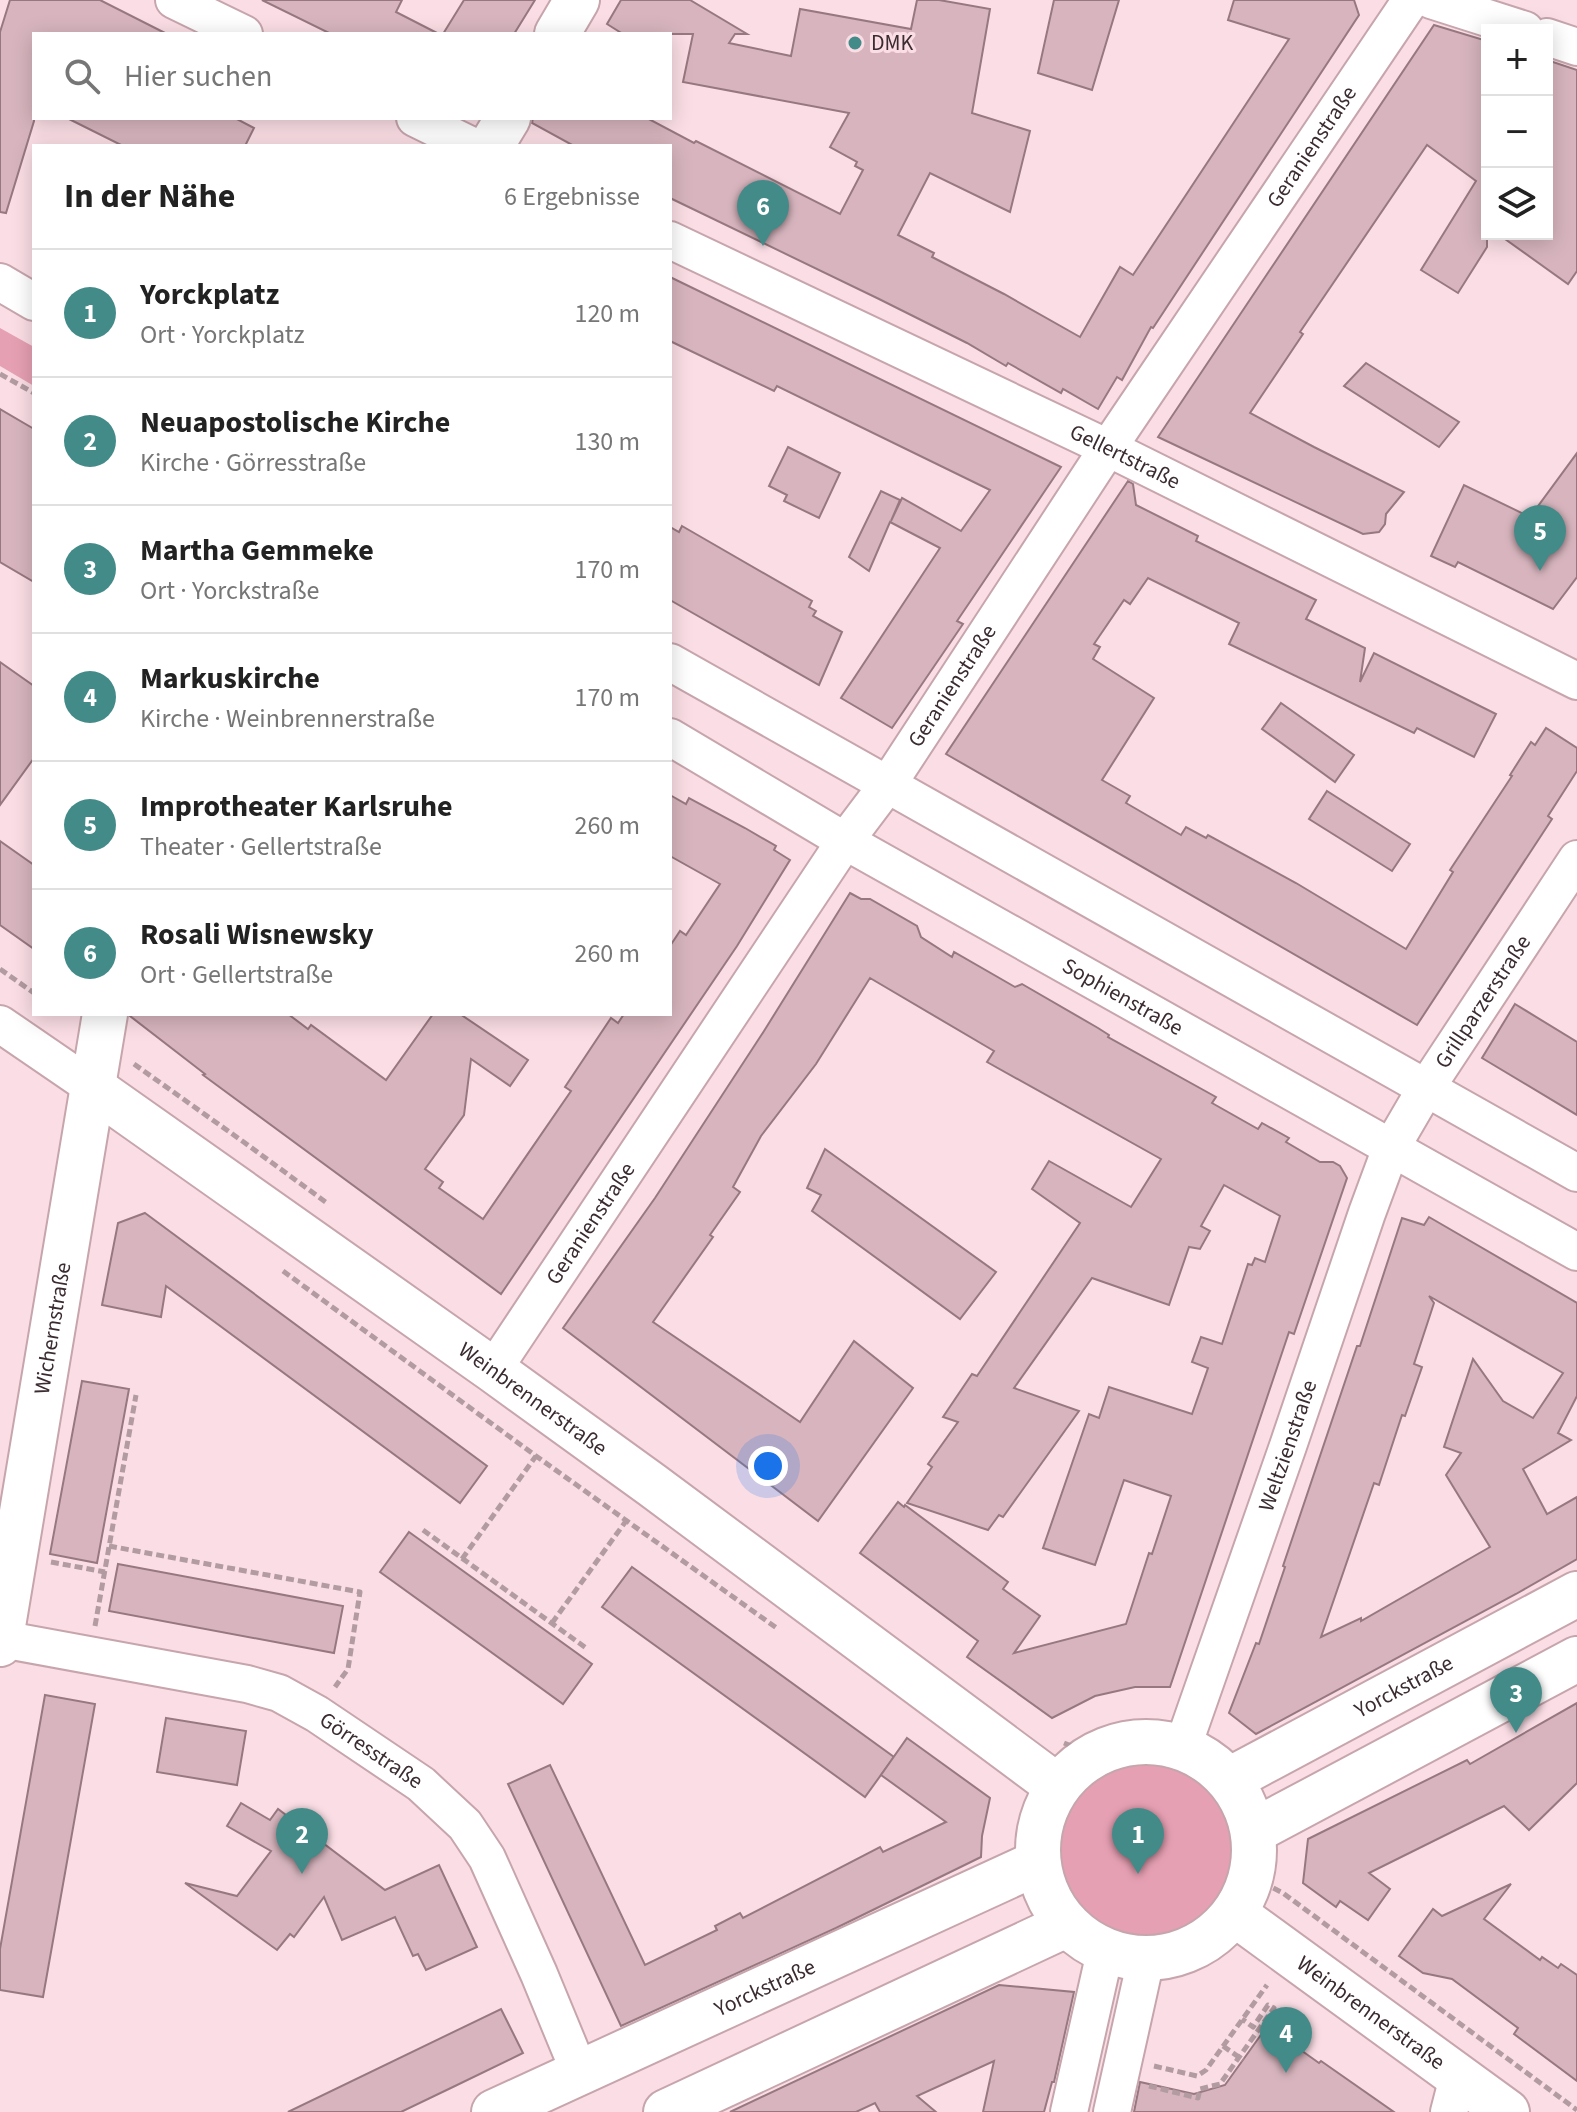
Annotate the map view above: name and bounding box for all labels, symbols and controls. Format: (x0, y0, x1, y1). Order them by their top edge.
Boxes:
map controls (1481, 24, 1553, 240)
button: + (1481, 24, 1553, 96)
place label: DMK (871, 27, 914, 59)
search box (32, 32, 672, 120)
marker: DMK (846, 34, 864, 52)
icon: search (60, 54, 104, 98)
text: Hier suchen (124, 55, 272, 98)
street label: Geranienstraße (1259, 79, 1365, 214)
button: − (1481, 96, 1553, 168)
button: layers (1481, 168, 1553, 240)
text: In der Nähe (64, 172, 235, 221)
text: 6 Ergebnisse (504, 178, 640, 215)
pin: 6 (737, 180, 789, 246)
text: Yorckplatz (140, 273, 279, 316)
text: 1 (83, 295, 97, 332)
text: 120 m (574, 295, 640, 332)
text: Ort · Yorckplatz (140, 316, 304, 353)
text: Neuapostolische Kirche (140, 401, 450, 444)
street label: Gellertstraße (1064, 416, 1186, 497)
text: 2 (83, 423, 97, 460)
text: 130 m (574, 423, 640, 460)
text: Kirche · Görresstraße (140, 444, 366, 481)
pin: 5 (1514, 505, 1566, 571)
text: Martha Gemmeke (140, 529, 374, 572)
text: 3 (83, 551, 97, 588)
text: 170 m (574, 551, 640, 588)
text: Ort · Yorckstraße (140, 572, 319, 609)
street label: Geranienstraße (900, 618, 1004, 754)
text: Markuskirche (140, 657, 320, 700)
text: 4 (83, 679, 97, 716)
text: 170 m (574, 679, 640, 716)
text: Kirche · Weinbrennerstraße (140, 700, 435, 737)
text: Improtheater Karlsruhe (140, 785, 453, 828)
text: 5 (83, 807, 97, 844)
text: 260 m (574, 807, 640, 844)
text: Theater · Gellertstraße (140, 828, 382, 865)
text: Rosali Wisnewsky (140, 913, 374, 956)
street label: Grillparzerstraße (1427, 928, 1539, 1075)
text: 6 (83, 935, 97, 972)
text: 260 m (574, 935, 640, 972)
street label: Sophienstraße (1056, 950, 1189, 1044)
text: Ort · Gellertstraße (140, 956, 333, 993)
street label: Geranienstraße (538, 1156, 643, 1291)
street label: Wichernstraße (26, 1260, 79, 1397)
street label: Weinbrennerstraße (452, 1334, 614, 1464)
street label: Weltzienstraße (1250, 1376, 1325, 1516)
your location (748, 1446, 788, 1486)
street label: Yorckstraße (1348, 1647, 1459, 1727)
pin: 3 (1490, 1667, 1542, 1733)
street label: Görresstraße (313, 1704, 429, 1797)
pin: 2 (276, 1808, 328, 1874)
pin: 1 (1112, 1808, 1164, 1874)
street label: Weinbrennerstraße (1290, 1948, 1452, 2078)
street label: Yorckstraße (708, 1951, 821, 2025)
pin: 4 (1260, 2007, 1312, 2073)

